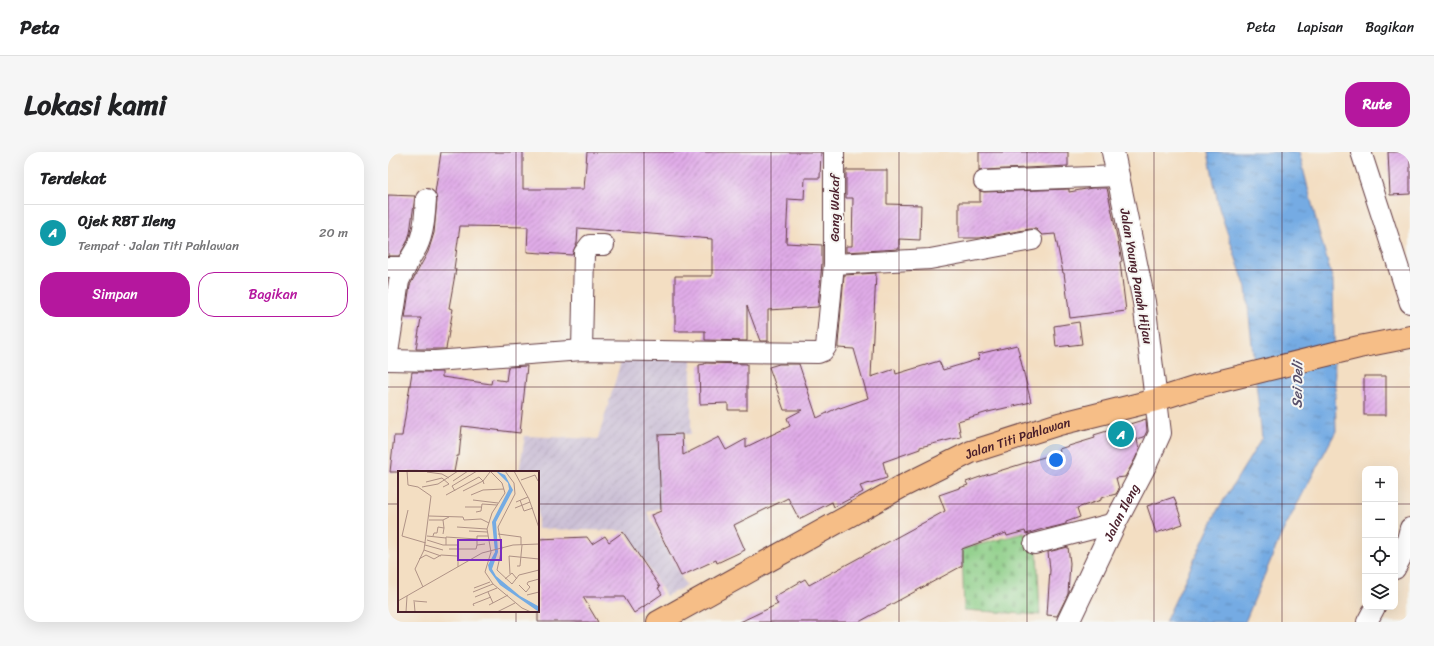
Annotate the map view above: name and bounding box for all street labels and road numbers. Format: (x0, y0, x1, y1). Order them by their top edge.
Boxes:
street label: Gang Wakaf (823, 172, 846, 242)
street label: Jalan Young Panah Hijau (1113, 205, 1160, 346)
street label: Jalan Titi Pahlawan (960, 411, 1073, 466)
street label: Jalan Ileng (1097, 479, 1146, 546)

